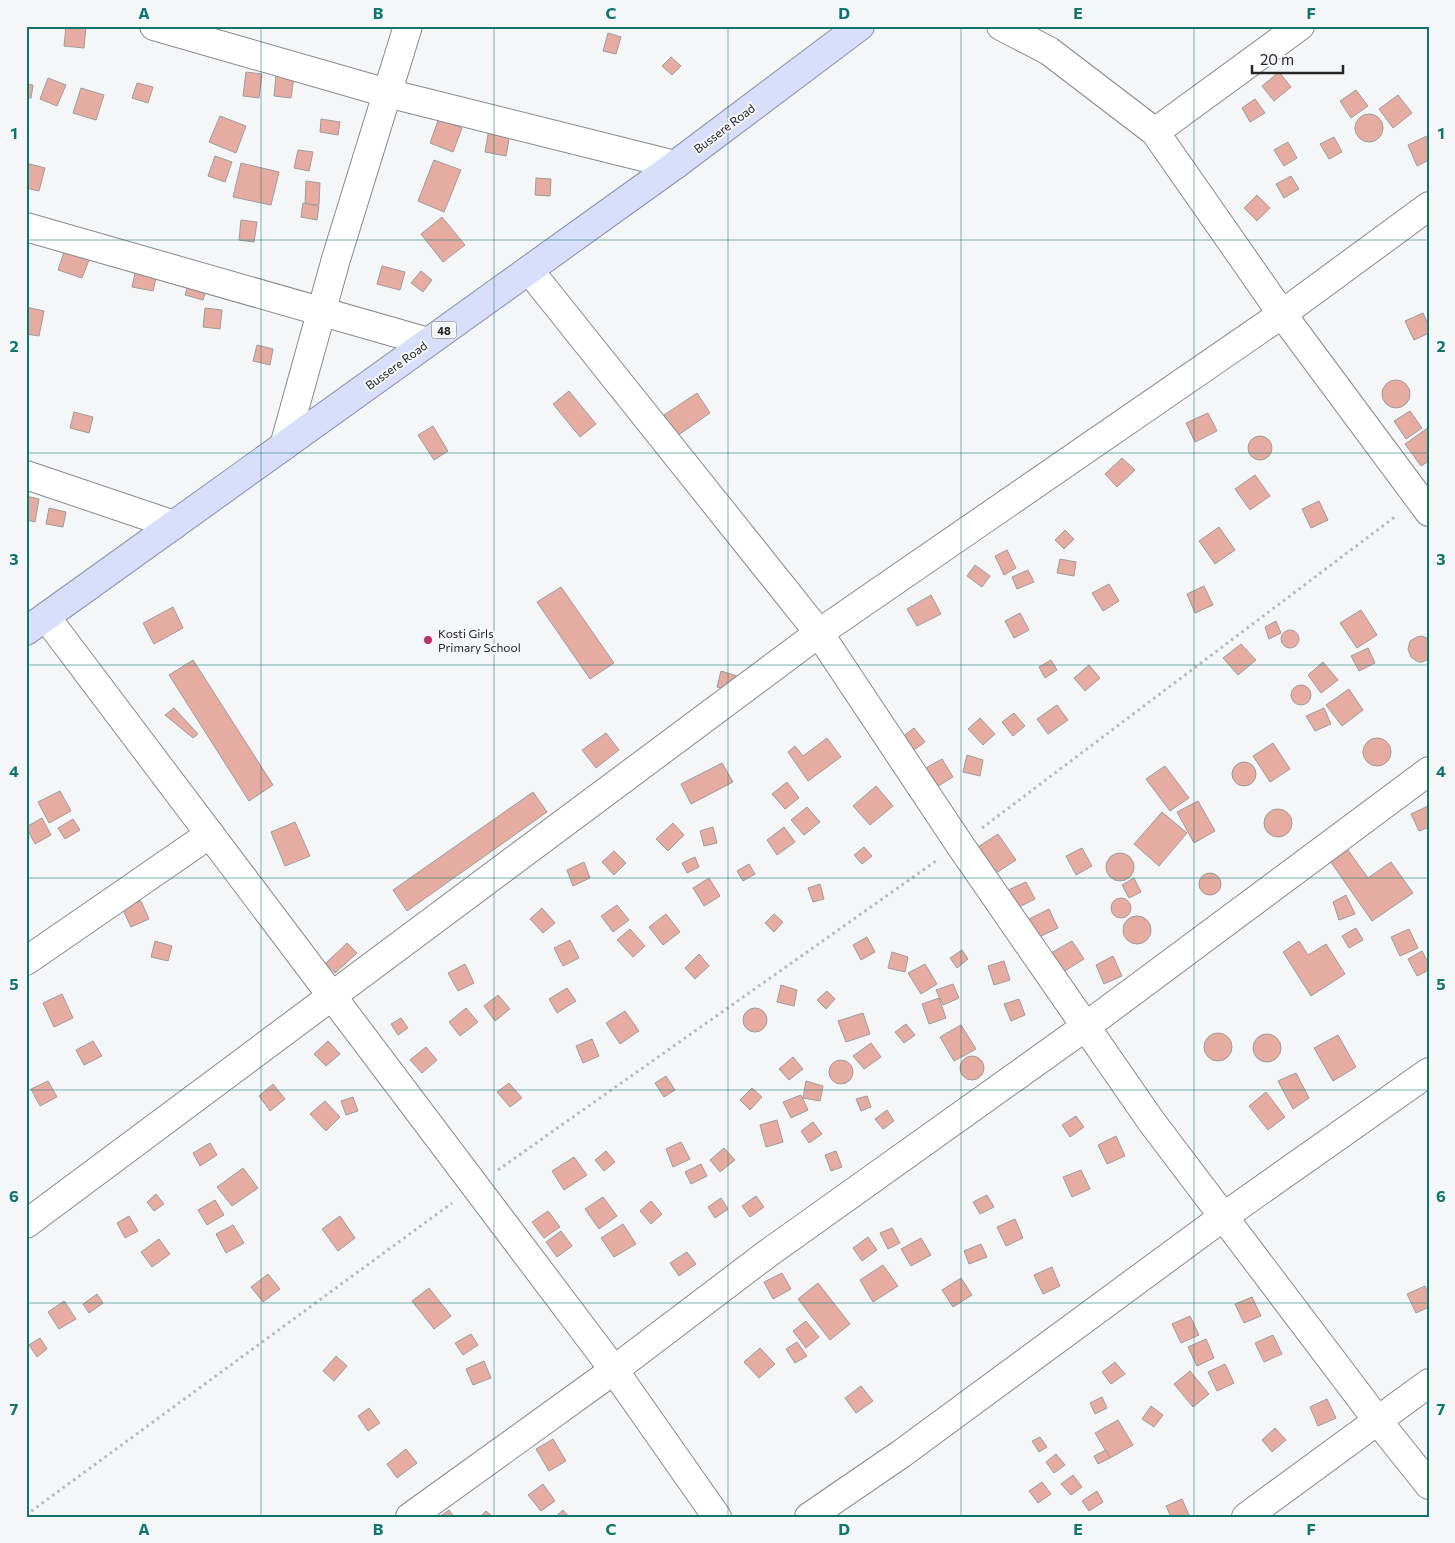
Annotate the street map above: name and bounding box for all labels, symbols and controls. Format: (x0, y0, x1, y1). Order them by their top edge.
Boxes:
text: A (138, 3, 150, 22)
text: B (373, 3, 384, 22)
text: C (606, 3, 617, 22)
text: D (838, 3, 850, 22)
text: E (1073, 3, 1083, 22)
text: F (1306, 3, 1316, 22)
scale bar (1252, 42, 1344, 74)
text: 20 m (1260, 50, 1294, 68)
street label: Bussere Road (691, 100, 757, 156)
text: 1 (10, 123, 18, 142)
text: 1 (1437, 123, 1445, 142)
road number: 48 (432, 322, 456, 338)
text: 2 (9, 336, 19, 355)
text: 2 (1436, 336, 1446, 355)
street label: Bussere Road (362, 338, 430, 392)
text: 3 (9, 549, 19, 568)
text: 3 (1436, 549, 1446, 568)
place label: Kosti Girls Primary School (438, 626, 521, 654)
marker: Kosti Girls Primary School (422, 634, 434, 646)
text: 4 (9, 761, 19, 780)
text: 4 (1436, 761, 1446, 780)
text: 5 (9, 974, 19, 993)
text: 5 (1436, 974, 1446, 993)
text: 6 (9, 1186, 19, 1205)
text: 6 (1436, 1186, 1446, 1205)
text: 7 (10, 1399, 19, 1418)
text: 7 (1437, 1399, 1446, 1418)
text: A (138, 1519, 150, 1538)
text: B (373, 1519, 384, 1538)
text: C (606, 1519, 617, 1538)
text: D (838, 1519, 850, 1538)
text: E (1073, 1519, 1083, 1538)
text: F (1306, 1519, 1316, 1538)

